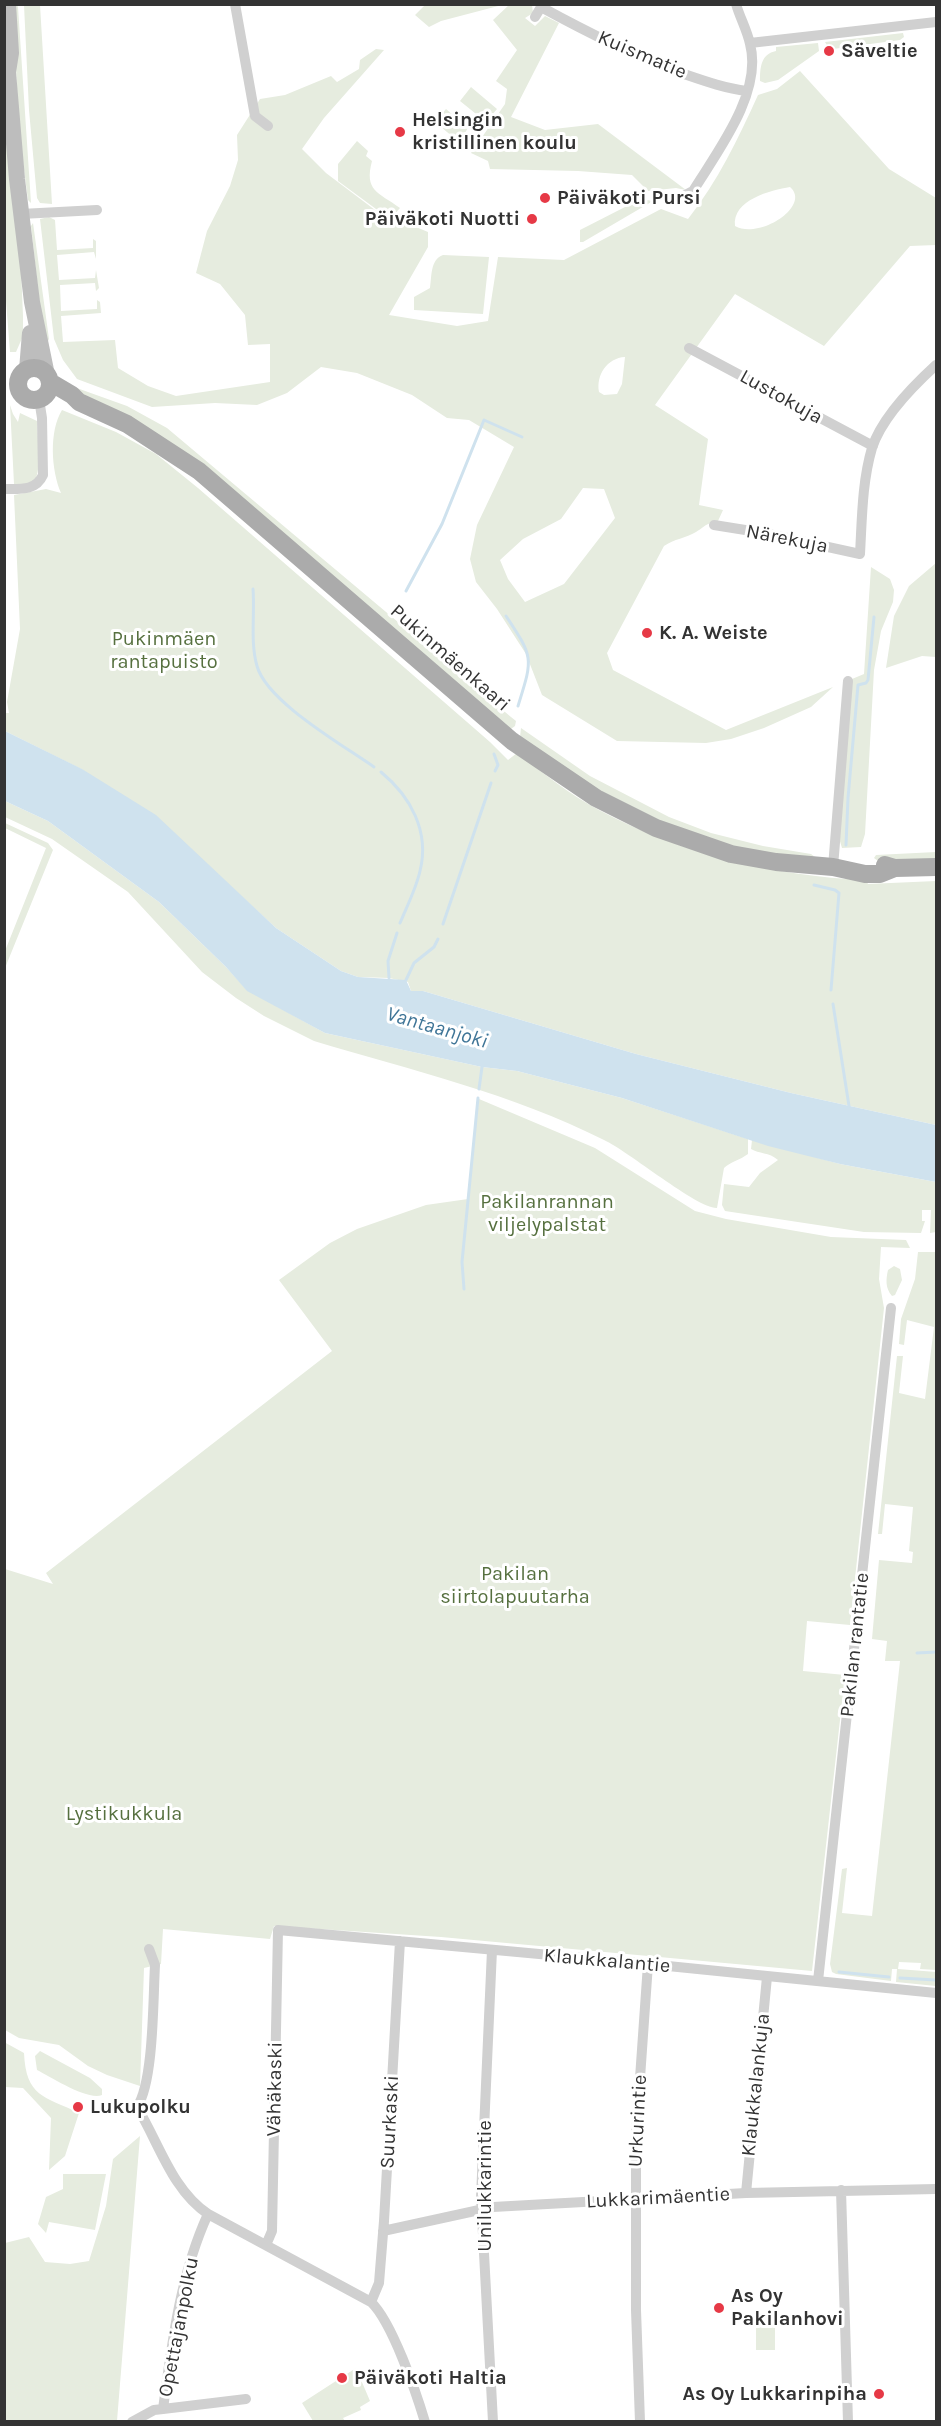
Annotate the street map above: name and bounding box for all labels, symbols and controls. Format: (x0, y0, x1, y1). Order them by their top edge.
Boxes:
street label: Kuismatie (594, 26, 690, 84)
place label: Säveltie (841, 39, 918, 63)
marker: Säveltie (822, 44, 836, 58)
place label: Helsingin kristillinen koulu (412, 108, 577, 155)
marker: Helsingin kristillinen koulu (393, 125, 407, 139)
place label: Päiväkoti Pursi (557, 186, 701, 210)
marker: Päiväkoti Pursi (538, 191, 552, 205)
place label: Päiväkoti Nuotti (365, 207, 520, 231)
marker: Päiväkoti Nuotti (525, 212, 539, 226)
street label: Lustokuja (735, 364, 827, 430)
street label: Närekuja (744, 519, 830, 559)
street label: Pukinmäenkaari (385, 599, 515, 717)
place label: K. A. Weiste (659, 621, 768, 645)
marker: K. A. Weiste (640, 626, 654, 640)
park label: Pukinmäen rantapuisto (110, 627, 218, 674)
water label: Vantaanjoki (383, 1002, 491, 1054)
park label: Pakilanrannan viljelypalstat (480, 1190, 614, 1237)
park label: Pakilan siirtolapuutarha (440, 1562, 590, 1609)
street label: Pakilan rantatie (835, 1571, 875, 1719)
park label: Lystikukkula (66, 1802, 182, 1826)
street label: Klaukkalantie (543, 1944, 671, 1978)
street label: Klaukkalankuja (737, 2012, 775, 2158)
street label: Vähäkaski (262, 2041, 288, 2137)
street label: Urkurintie (624, 2074, 652, 2168)
street label: Suurkaski (376, 2075, 404, 2169)
place label: Lukupolku (90, 2095, 191, 2119)
marker: Lukupolku (71, 2100, 85, 2114)
street label: Unilukkarintie (473, 2120, 497, 2252)
street label: Lukkarimäentie (585, 2182, 731, 2214)
street label: Opettajanpolku (154, 2255, 204, 2399)
place label: As Oy Pakilanhovi (731, 2284, 844, 2331)
marker: As Oy Pakilanhovi (712, 2301, 726, 2315)
place label: Päiväkoti Haltia (354, 2366, 507, 2390)
marker: Päiväkoti Haltia (335, 2371, 349, 2385)
place label: As Oy Lukkarinpiha (683, 2382, 867, 2406)
marker: As Oy Lukkarinpiha (872, 2387, 886, 2401)

